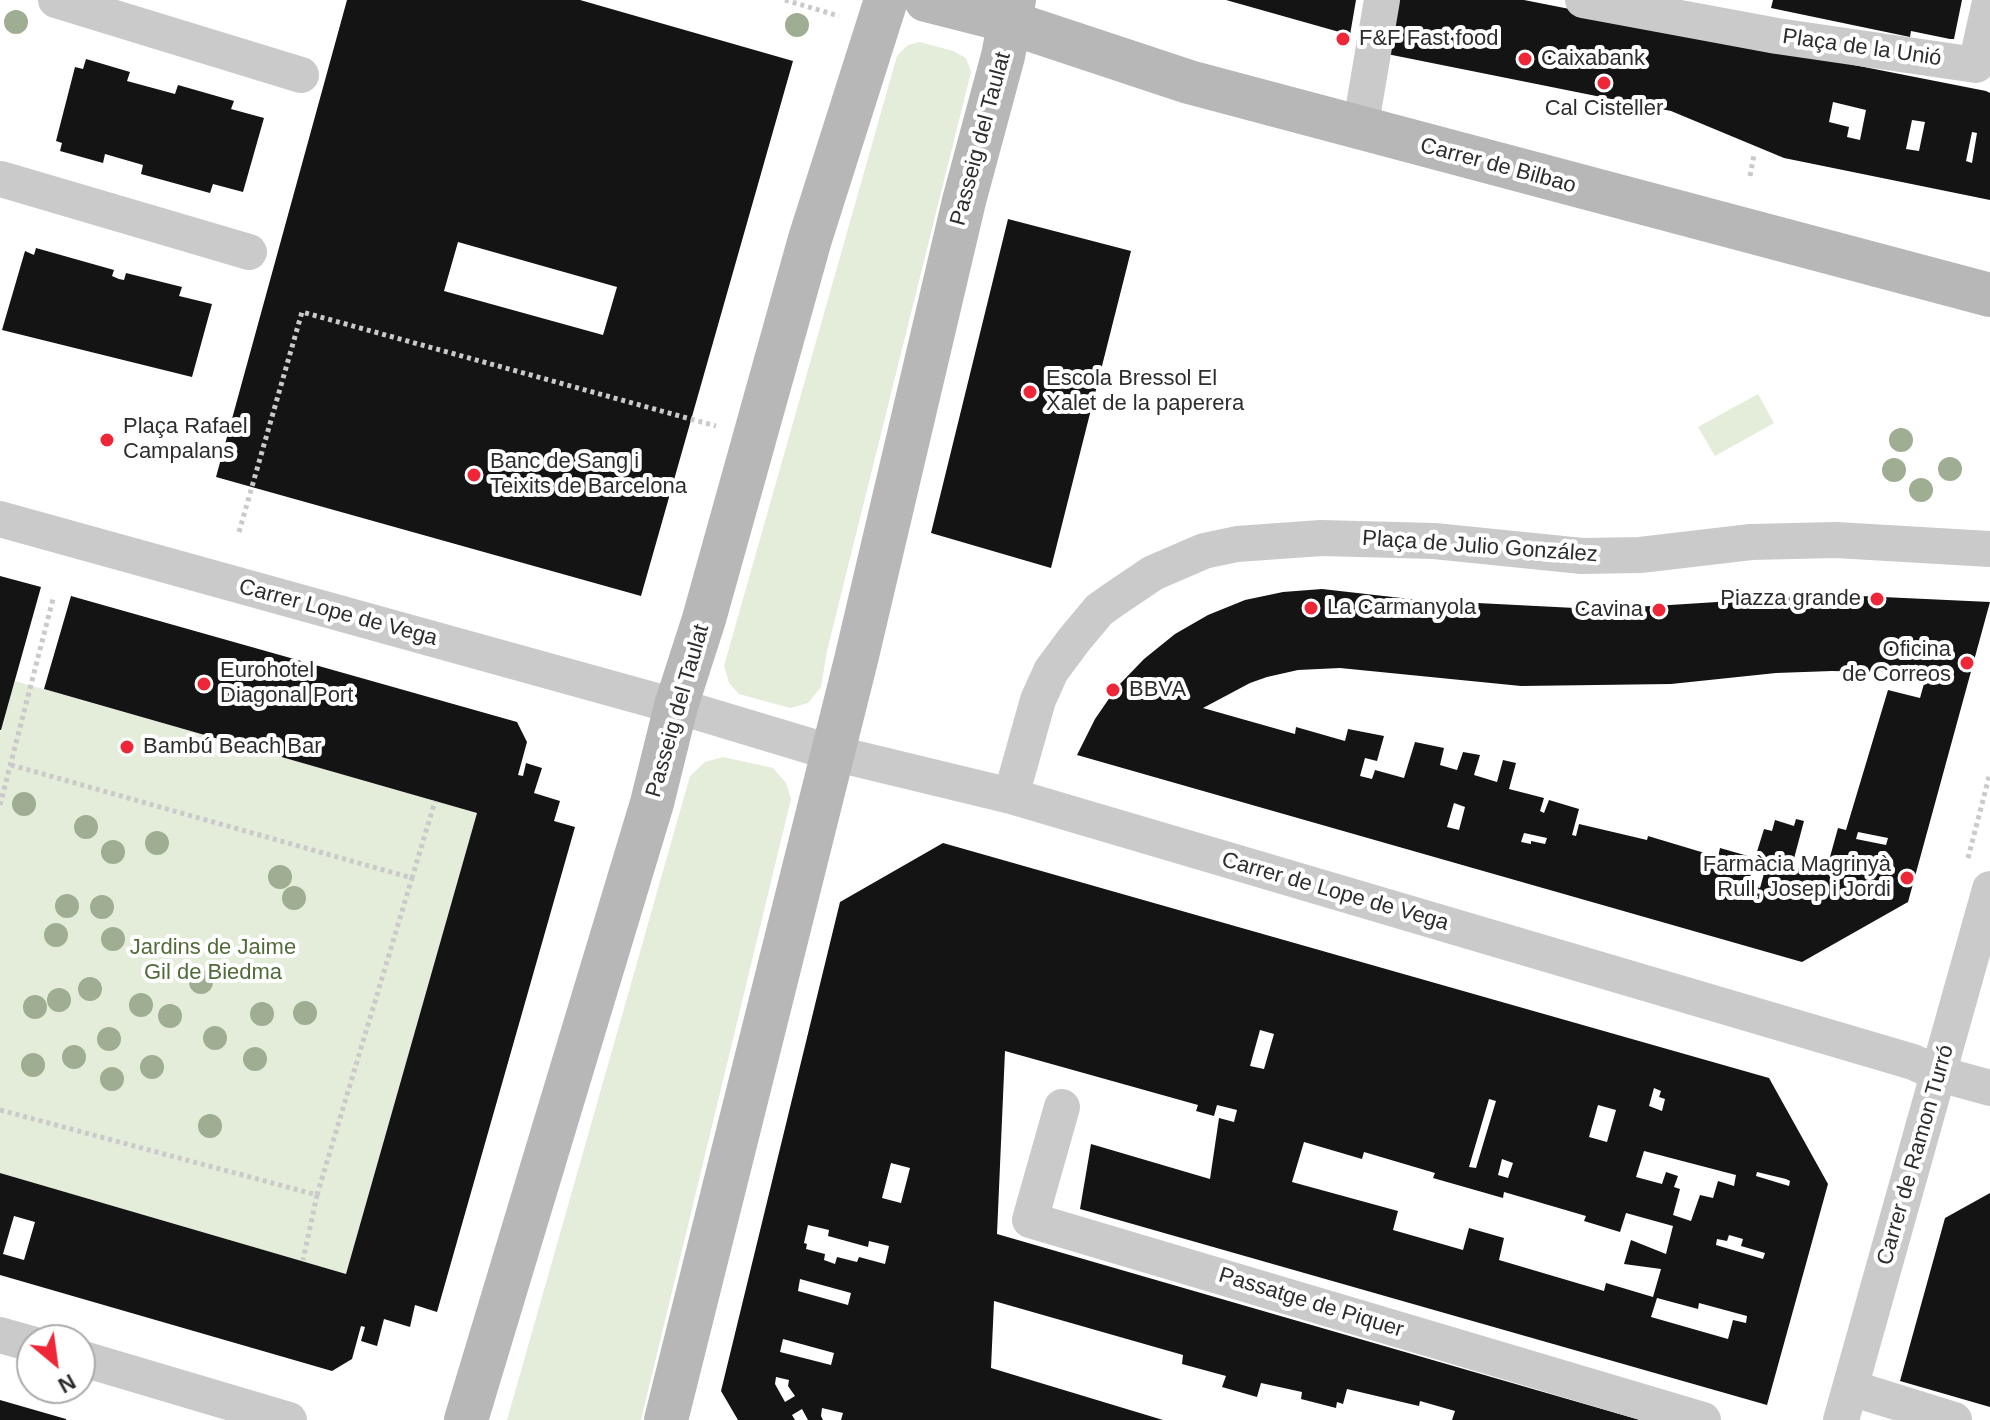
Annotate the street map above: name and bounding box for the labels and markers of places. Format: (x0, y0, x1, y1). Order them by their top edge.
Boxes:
place label: F&F Fast food (1359, 26, 1498, 52)
marker: F&F Fast food (1334, 30, 1352, 48)
place label: Caixabank (1541, 46, 1645, 72)
marker: Caixabank (1516, 50, 1534, 68)
marker: Cal Cisteller (1595, 74, 1613, 92)
place label: Cal Cisteller (1545, 96, 1663, 122)
place label: Escola Bressol El Xalet de la paperera (1046, 366, 1244, 418)
marker: Escola Bressol El Xalet de la paperera (1021, 383, 1039, 401)
place label: Plaça Rafael Campalans (123, 414, 248, 466)
marker: Plaça Rafael Campalans (98, 431, 116, 449)
place label: Banc de Sang i Teixits de Barcelona (490, 449, 687, 500)
marker: Banc de Sang i Teixits de Barcelona (465, 466, 483, 484)
place label: Piazza grande (1720, 586, 1861, 612)
marker: Piazza grande (1868, 590, 1886, 608)
place label: La Carmanyola (1327, 595, 1476, 621)
place label: Cavina (1575, 597, 1643, 623)
marker: La Carmanyola (1302, 599, 1320, 617)
marker: Cavina (1650, 601, 1668, 619)
place label: Oficina de Correos (1842, 637, 1951, 688)
marker: Oficina de Correos (1958, 654, 1976, 672)
place label: Eurohotel Diagonal Port (220, 658, 353, 710)
marker: Eurohotel Diagonal Port (195, 675, 213, 693)
place label: BBVA (1129, 677, 1186, 703)
marker: BBVA (1104, 681, 1122, 699)
place label: Bambú Beach Bar (143, 734, 322, 760)
marker: Bambú Beach Bar (118, 738, 136, 756)
place label: Farmàcia Magrinyà Rull, Josep i Jordi (1703, 852, 1891, 904)
marker: Farmàcia Magrinyà Rull, Josep i Jordi (1898, 869, 1916, 887)

